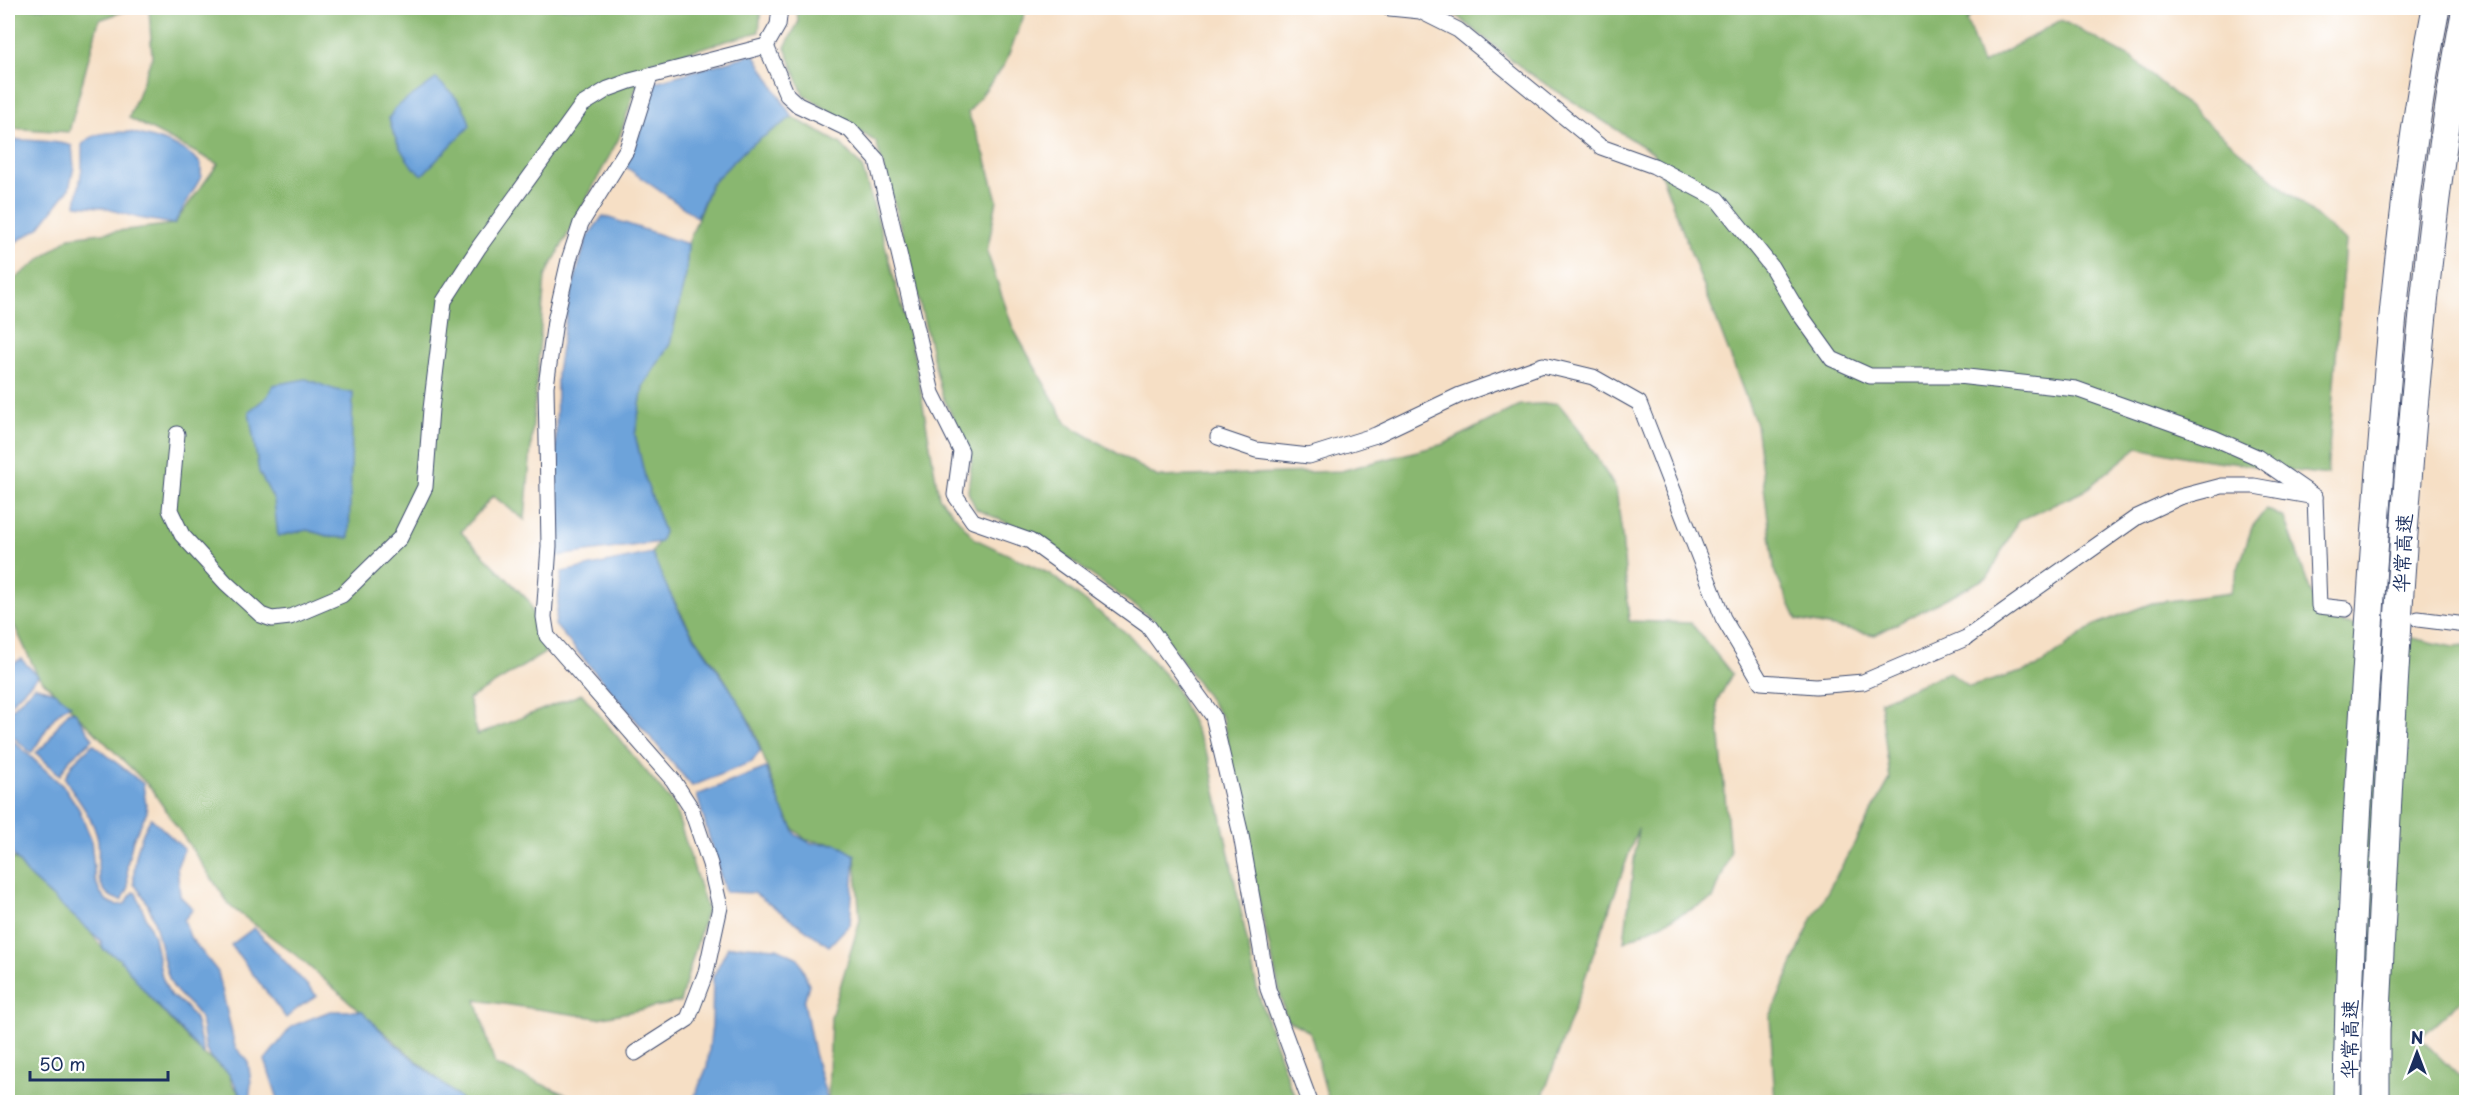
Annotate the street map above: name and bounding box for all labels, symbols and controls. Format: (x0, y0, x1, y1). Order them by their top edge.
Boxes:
street label: 华常高速 (2385, 512, 2419, 594)
street label: 华常高速 (2333, 999, 2365, 1079)
north arrow (2387, 1023, 2447, 1083)
text: N (2411, 1025, 2423, 1049)
scale bar (30, 1044, 168, 1082)
text: 50 m (39, 1050, 86, 1077)

